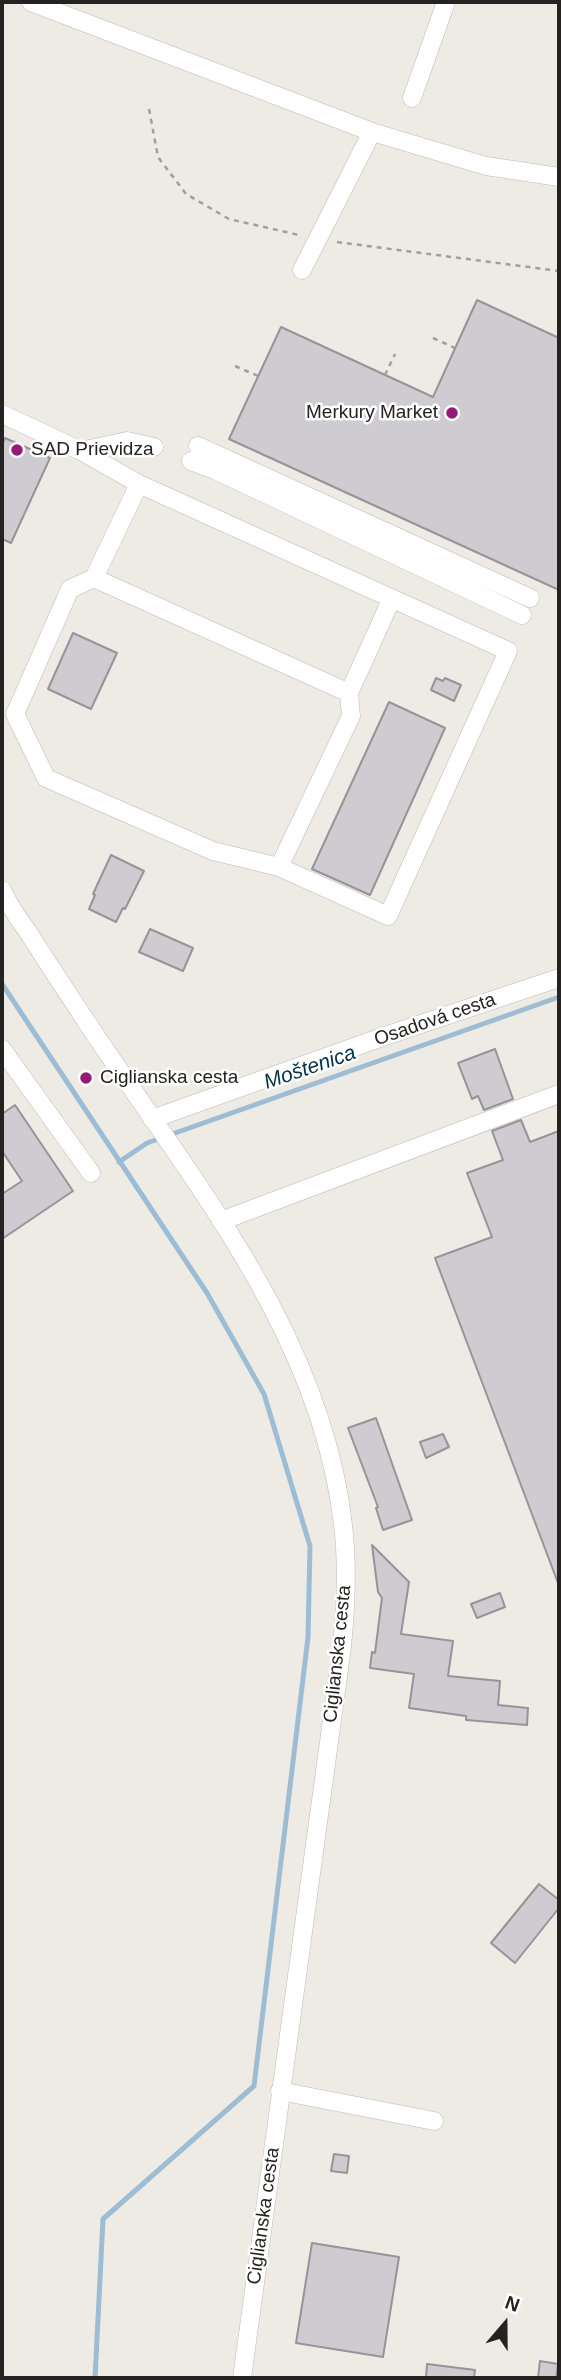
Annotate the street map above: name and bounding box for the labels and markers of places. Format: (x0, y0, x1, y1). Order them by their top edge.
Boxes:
place label: Merkury Market (306, 402, 438, 424)
marker: Merkury Market (444, 405, 460, 421)
place label: SAD Prievidza (31, 439, 153, 461)
marker: SAD Prievidza (9, 442, 25, 458)
place label: Ciglianska cesta (100, 1067, 238, 1089)
marker: Ciglianska cesta (78, 1070, 94, 1086)

